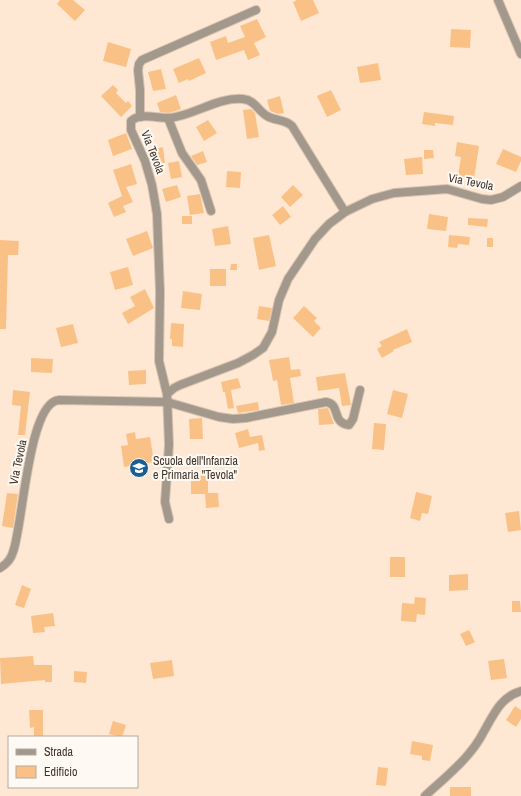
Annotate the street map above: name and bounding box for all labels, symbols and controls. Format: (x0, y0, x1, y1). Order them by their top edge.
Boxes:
street label: Via Tevola (137, 128, 169, 177)
street label: Via Tevola (447, 170, 495, 194)
street label: Via Tevola (5, 438, 31, 486)
place label: Scuola dell'Infanzia e Primaria "Tevola" (153, 453, 239, 483)
school or university icon: Scuola dell'Infanzia e Primaria "Tevola" (128, 457, 150, 479)
legend (8, 736, 138, 788)
text: Strada (44, 744, 74, 760)
text: Edificio (44, 764, 77, 780)

